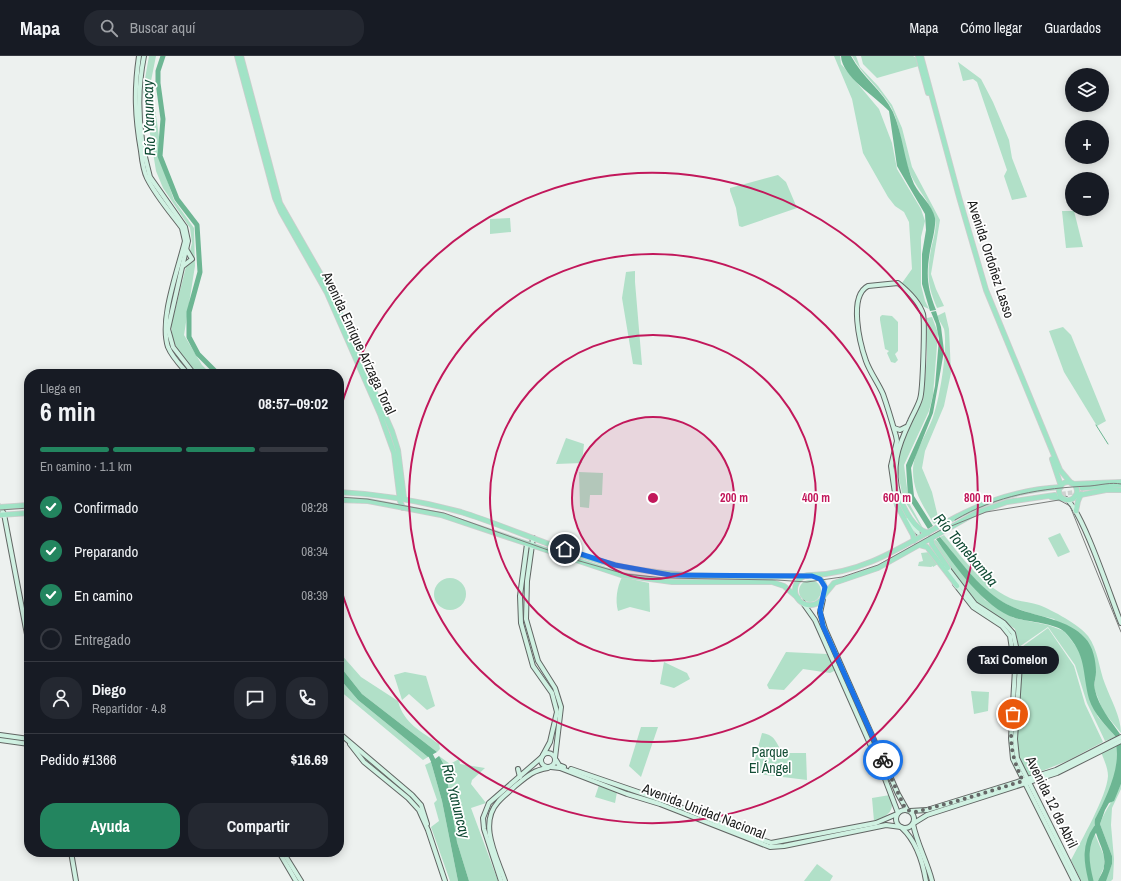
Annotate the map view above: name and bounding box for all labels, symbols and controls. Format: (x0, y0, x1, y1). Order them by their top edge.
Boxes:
search box (84, 10, 364, 46)
text: Mapa (20, 15, 60, 41)
icon: search (98, 17, 120, 39)
text: Buscar aquí (130, 17, 195, 38)
text: Mapa (910, 19, 938, 37)
text: Cómo llegar (960, 19, 1022, 37)
text: Guardados (1044, 19, 1101, 37)
map controls (1065, 68, 1109, 216)
button: layers (1065, 68, 1109, 112)
water label: Río Yanuncay (137, 79, 160, 156)
button: + (1065, 120, 1109, 164)
button: − (1065, 172, 1109, 216)
street label: Avenida Ordoñez Lasso (963, 197, 1019, 320)
street label: Avenida Enrique Arízaga Toral (318, 268, 400, 417)
text: Llega en (40, 380, 81, 397)
text: 08:57–09:02 (258, 393, 328, 414)
text: 6 min (40, 394, 96, 429)
text: En camino · 1.1 km (40, 458, 132, 475)
text: 200 m (720, 490, 748, 506)
text: 400 m (802, 490, 830, 506)
text: 600 m (883, 490, 911, 506)
text: 800 m (964, 490, 992, 506)
centre of rings (646, 491, 660, 505)
icon: check (40, 496, 62, 518)
text: Confirmado (74, 497, 138, 518)
text: 08:28 (301, 499, 328, 516)
water label: Río Tomebamba (930, 509, 1003, 591)
pin (548, 532, 582, 566)
icon: home (554, 538, 576, 560)
icon: check (40, 540, 62, 562)
text: Preparando (74, 541, 138, 562)
text: 08:34 (301, 543, 328, 560)
icon: check (40, 584, 62, 606)
text: En camino (74, 585, 133, 606)
text: 08:39 (301, 587, 328, 604)
text: Entregado (74, 629, 131, 650)
callout: Taxi Comelon (967, 646, 1059, 674)
text: Taxi Comelon (978, 651, 1048, 668)
button: person (40, 677, 82, 719)
button: chat (234, 677, 276, 719)
button: phone (286, 677, 328, 719)
text: Diego (92, 679, 126, 700)
pin (996, 697, 1030, 731)
text: Repartidor · 4.8 (92, 700, 166, 717)
icon: bag (1002, 703, 1024, 725)
courier (863, 740, 903, 780)
park label: Parque El Ángel (749, 743, 791, 777)
text: Pedido #1366 (40, 749, 117, 770)
text: $16.69 (290, 749, 328, 770)
icon: bike (872, 749, 894, 771)
street label: Avenida 12 de Abril (1022, 752, 1082, 851)
water label: Río Yanuncay (437, 762, 476, 841)
street label: Avenida Unidad Nacional (639, 779, 768, 843)
button: Ayuda (40, 803, 180, 849)
button: Compartir (188, 803, 328, 849)

